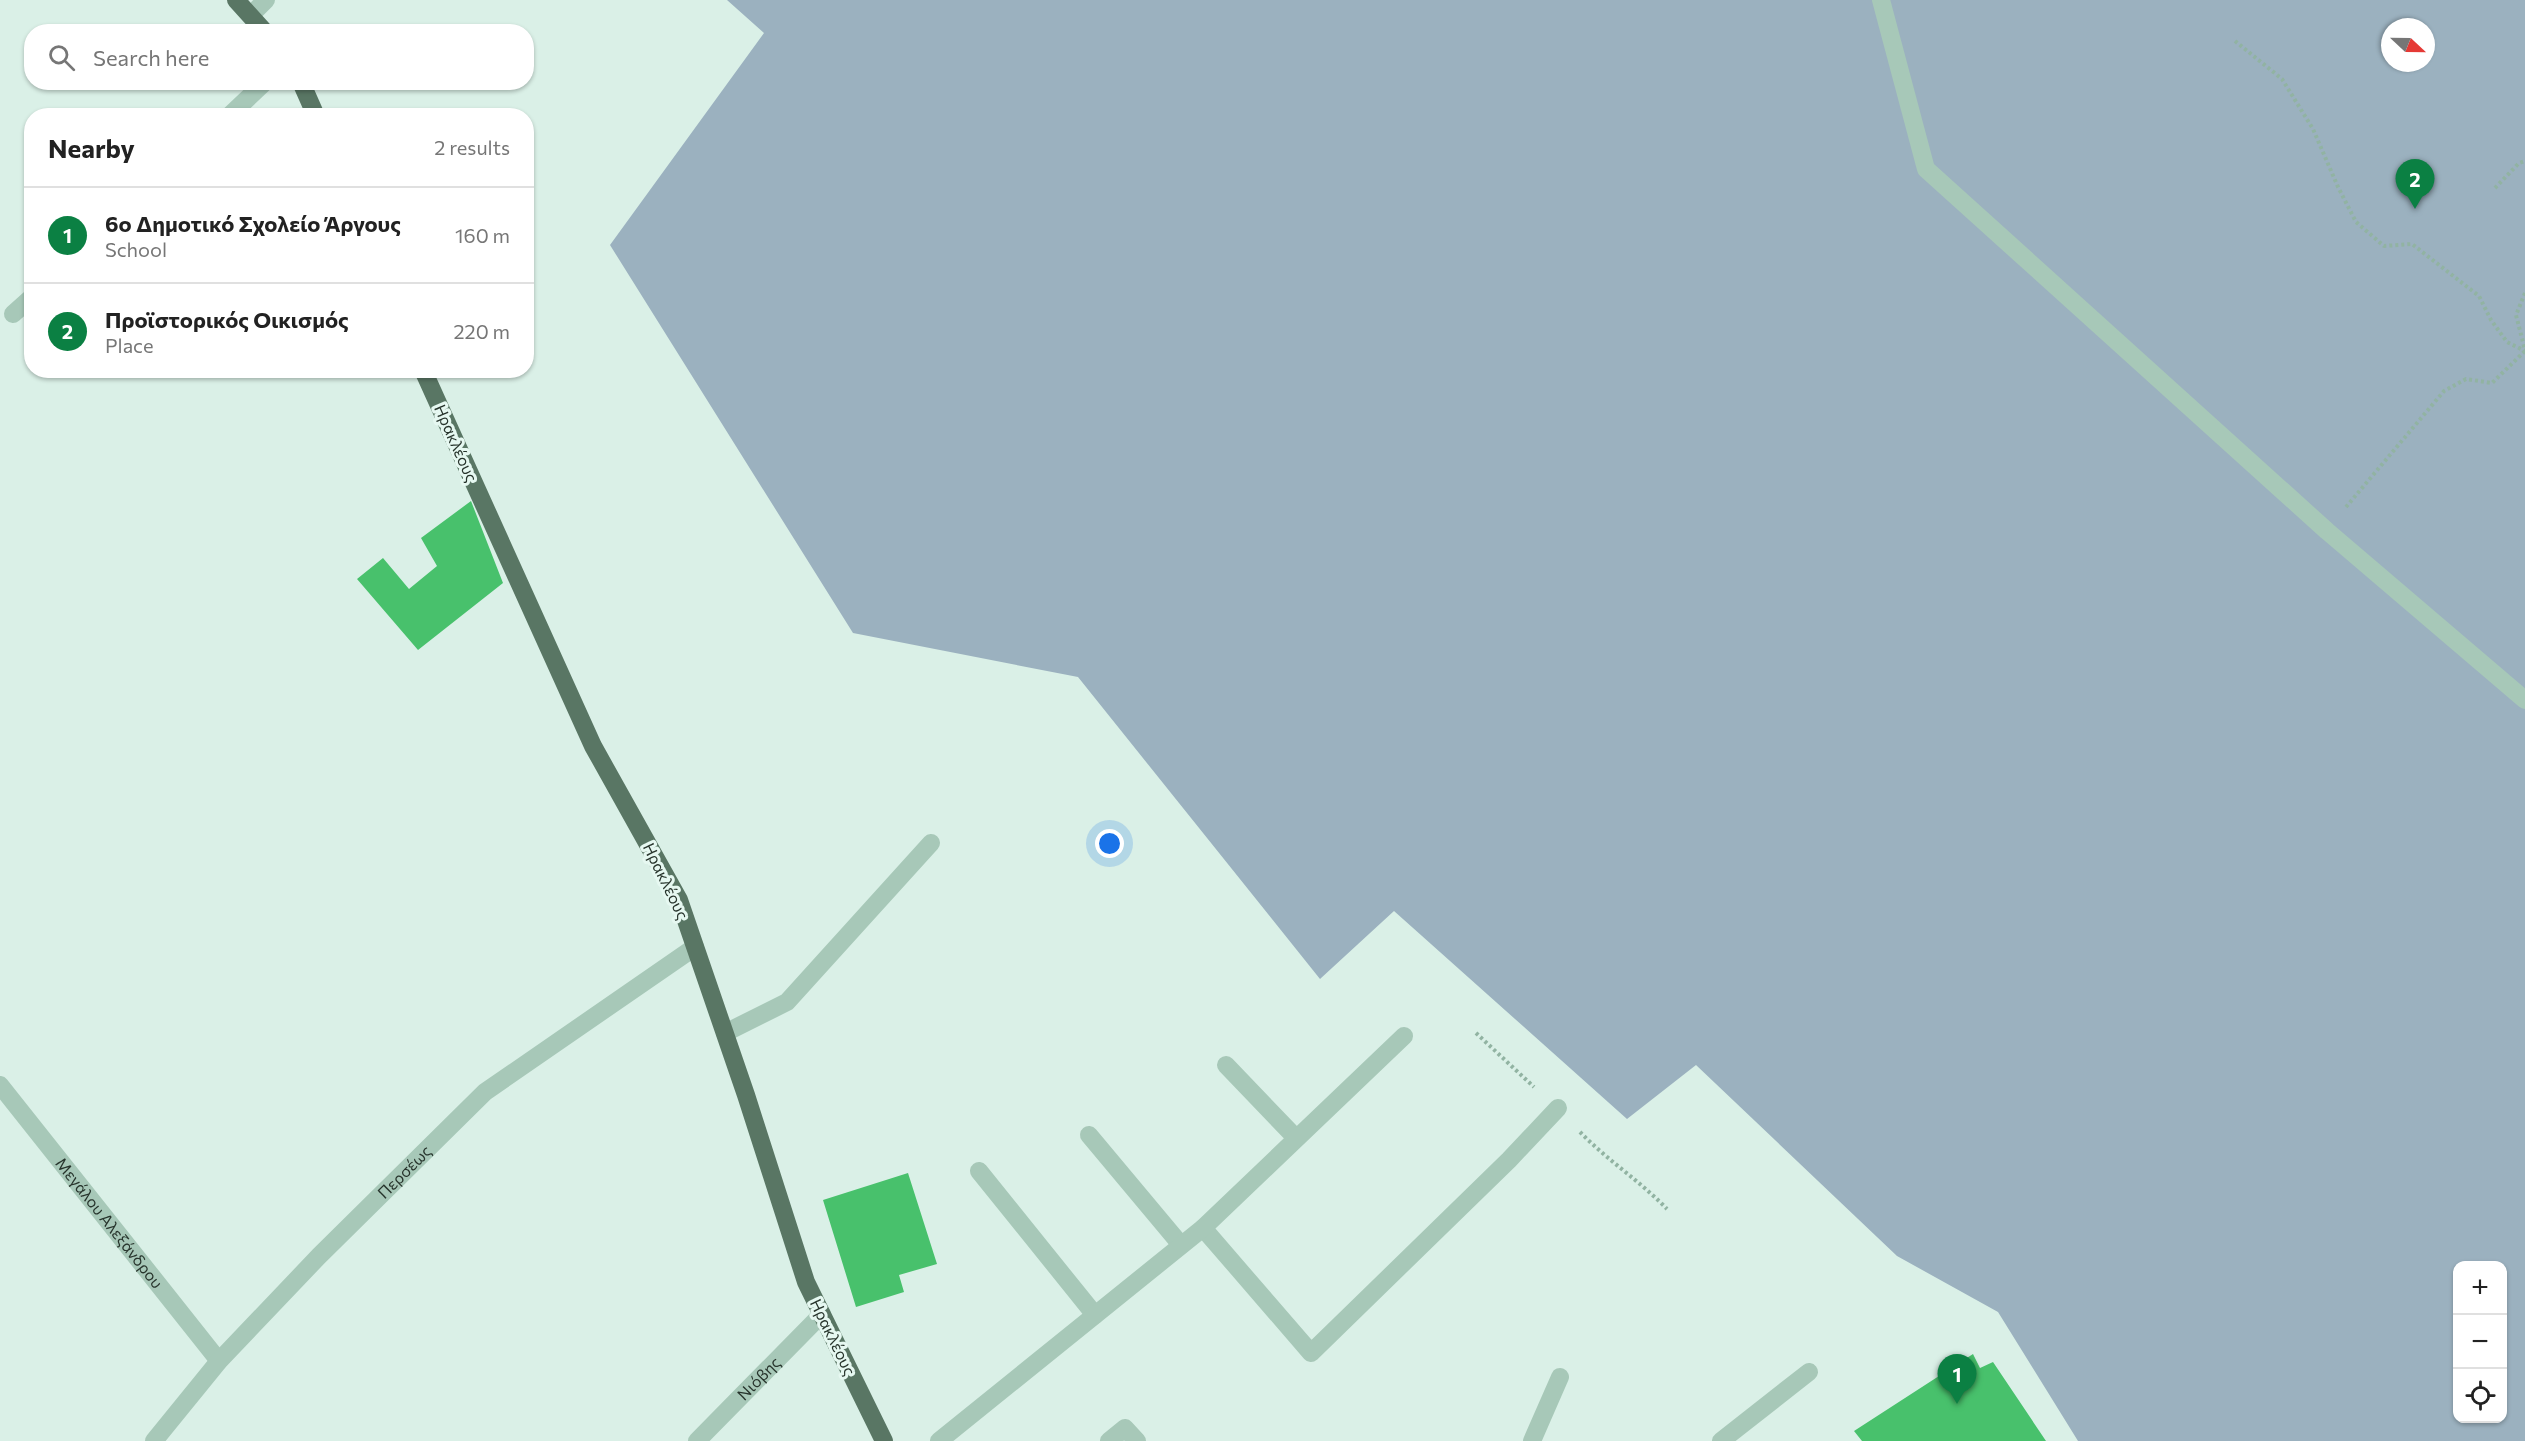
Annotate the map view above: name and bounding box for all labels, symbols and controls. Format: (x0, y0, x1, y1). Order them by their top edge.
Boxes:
north arrow (2381, 18, 2435, 72)
search box (24, 24, 534, 90)
icon: search (45, 41, 78, 74)
text: Search here (93, 44, 209, 71)
text: Nearby (48, 132, 135, 163)
text: 2 results (434, 135, 510, 159)
pin: 2 (2396, 160, 2434, 209)
text: 6ο Δημοτικό Σχολείο Άργους (105, 210, 401, 237)
text: 1 (63, 223, 72, 247)
text: 160 m (455, 223, 510, 247)
text: School (105, 237, 167, 261)
text: Προϊστορικός Οικισμός (105, 306, 349, 333)
text: 2 (62, 319, 73, 343)
text: 220 m (454, 319, 510, 343)
text: Place (105, 333, 154, 357)
street label: Ηρακλέους (431, 401, 482, 485)
your location (1095, 829, 1124, 858)
street label: Ηρακλέους (640, 839, 693, 922)
street label: Περσέως (373, 1141, 435, 1202)
street label: Μεγάλου Αλεξάνδρου (52, 1153, 167, 1292)
map controls (2453, 1261, 2507, 1423)
button: + (2453, 1261, 2507, 1315)
street label: Ηρακλέους (807, 1295, 860, 1378)
button: − (2453, 1315, 2507, 1369)
street label: Νιόβης (733, 1352, 784, 1404)
pin: 1 (1938, 1354, 1976, 1404)
button: locate (2453, 1369, 2507, 1423)

